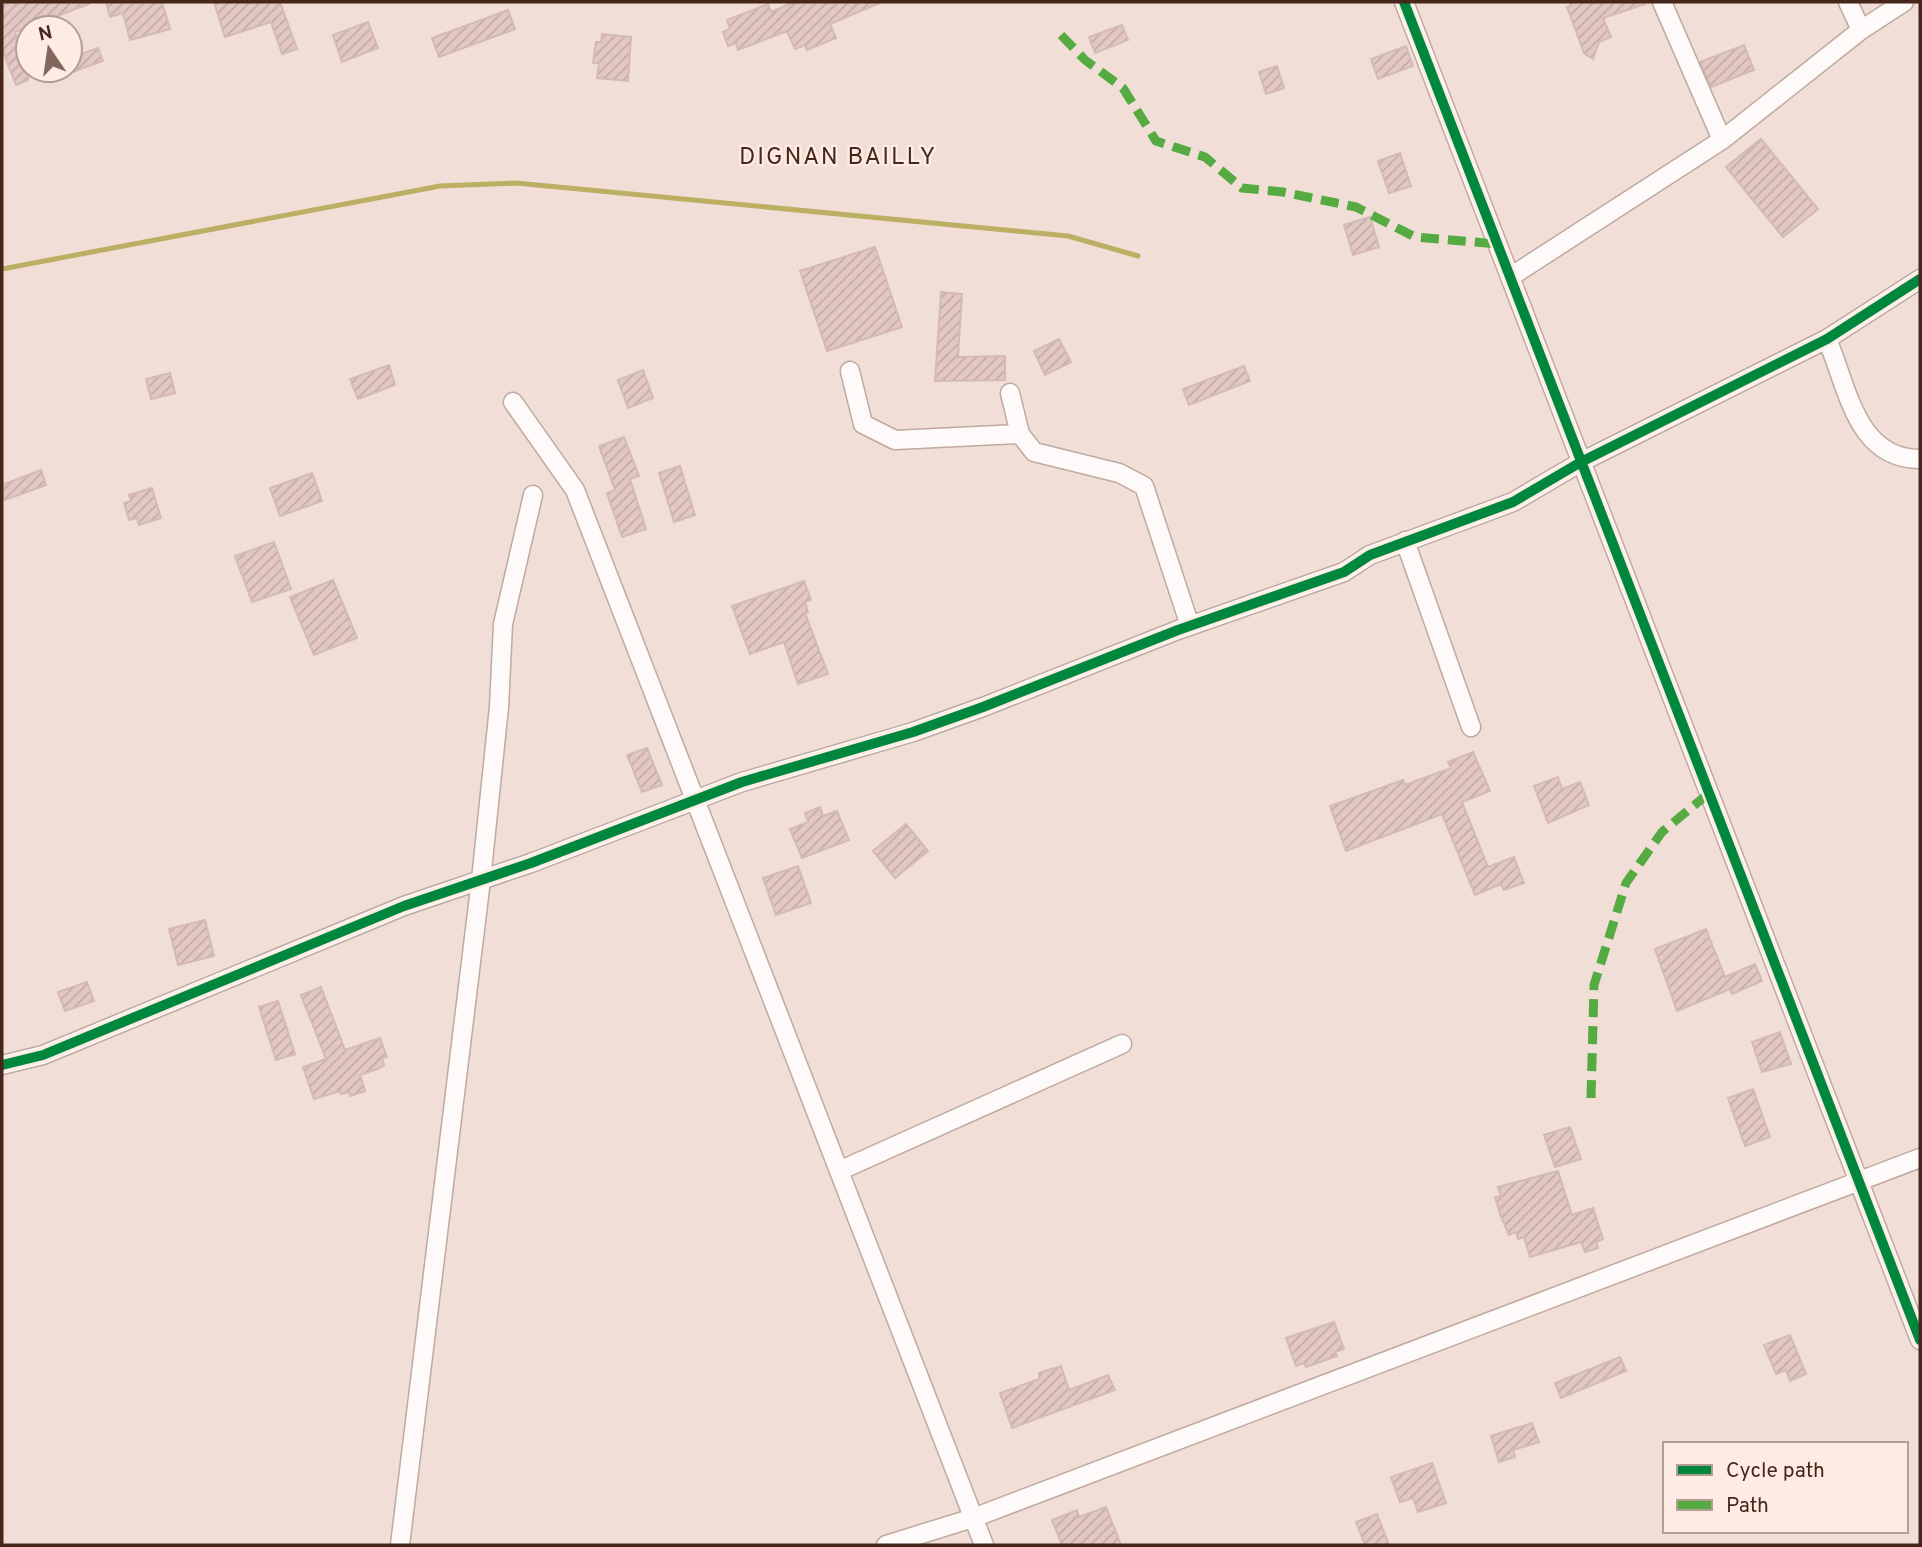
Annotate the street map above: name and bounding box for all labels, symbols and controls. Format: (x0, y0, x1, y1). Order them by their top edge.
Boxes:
north arrow (14, 14, 84, 84)
text: N (36, 21, 55, 48)
district label: DIGNAN BAILLY (739, 143, 937, 173)
legend (1663, 1442, 1908, 1533)
text: Cycle path (1726, 1458, 1825, 1485)
text: Path (1726, 1493, 1769, 1520)

